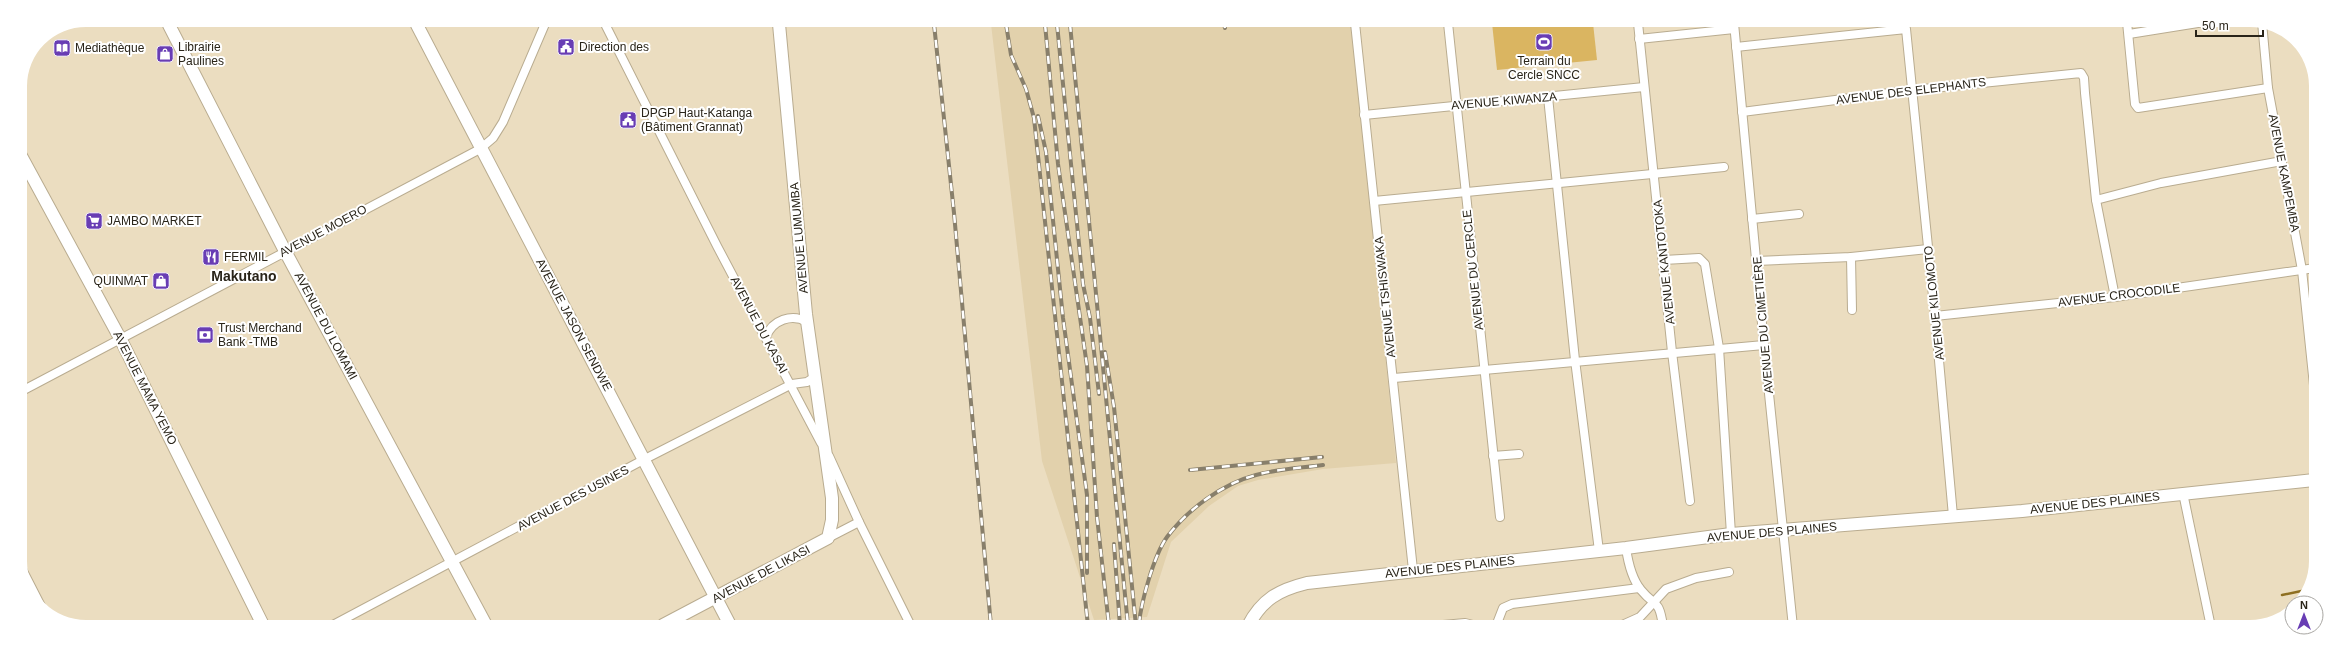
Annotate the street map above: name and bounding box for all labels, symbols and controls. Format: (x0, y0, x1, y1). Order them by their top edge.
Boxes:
scale bar (2196, 12, 2263, 38)
text: 50 m (2202, 19, 2229, 33)
sports icon: Terrain du Cercle SNCC (1534, 32, 1554, 52)
public building icon: Direction des (556, 37, 576, 57)
library icon: Mediathèque (52, 38, 72, 58)
place label: Librairie Paulines (178, 40, 224, 68)
place label: Direction des (579, 40, 649, 54)
place label: Mediathèque (75, 41, 145, 55)
shop icon: Librairie Paulines (155, 44, 175, 64)
place label: Terrain du Cercle SNCC (1508, 54, 1580, 82)
street label: AVENUE DES ELEPHANTS (1835, 75, 1987, 107)
street label: AVENUE KIWANZA (1451, 89, 1557, 113)
place label: DPGP Haut-Katanga (Bâtiment Grannat) (641, 106, 753, 134)
public building icon: DPGP Haut-Katanga (Bâtiment Grannat) (618, 110, 638, 130)
street label: AVENUE KAMPEMBA (2266, 113, 2302, 233)
street label: AVENUE LUMUMBA (787, 182, 811, 294)
street label: AVENUE KANTOTOKA (1650, 199, 1678, 325)
street label: AVENUE MOERO (277, 202, 369, 260)
street label: AVENUE DU CERCLE (1460, 209, 1486, 331)
supermarket icon: JAMBO MARKET (84, 211, 104, 231)
place label: JAMBO MARKET (107, 214, 202, 228)
street label: AVENUE TSHISWAKA (1372, 236, 1398, 358)
street label: AVENUE KILOMOTO (1921, 245, 1947, 361)
restaurant icon: FERMIL (201, 247, 221, 267)
place label: FERMIL (224, 250, 268, 264)
street label: AVENUE JASON SENDWE (533, 256, 615, 394)
street label: AVENUE DU CIMETIÈRE (1749, 256, 1776, 394)
district label: Makutano (211, 268, 277, 284)
street label: AVENUE DU LOMAMI (292, 270, 360, 382)
shop icon: QUINMAT (151, 271, 171, 291)
place label: QUINMAT (94, 274, 149, 288)
street label: AVENUE DU KASAI (728, 274, 790, 376)
street label: AVENUE CROCODILE (2057, 281, 2181, 309)
place label: Trust Merchand Bank -TMB (218, 321, 302, 349)
bank icon: Trust Merchand Bank -TMB (195, 325, 215, 345)
street label: AVENUE MAMA YEMO (110, 329, 180, 447)
street label: AVENUE DES USINES (515, 463, 631, 533)
street label: AVENUE DES PLAINES (2029, 489, 2161, 517)
street label: AVENUE DES PLAINES (1706, 519, 1838, 545)
street label: AVENUE DE LIKASI (710, 542, 812, 606)
street label: AVENUE DES PLAINES (1384, 553, 1516, 581)
north arrow (2284, 595, 2324, 635)
text: N (2300, 599, 2308, 611)

